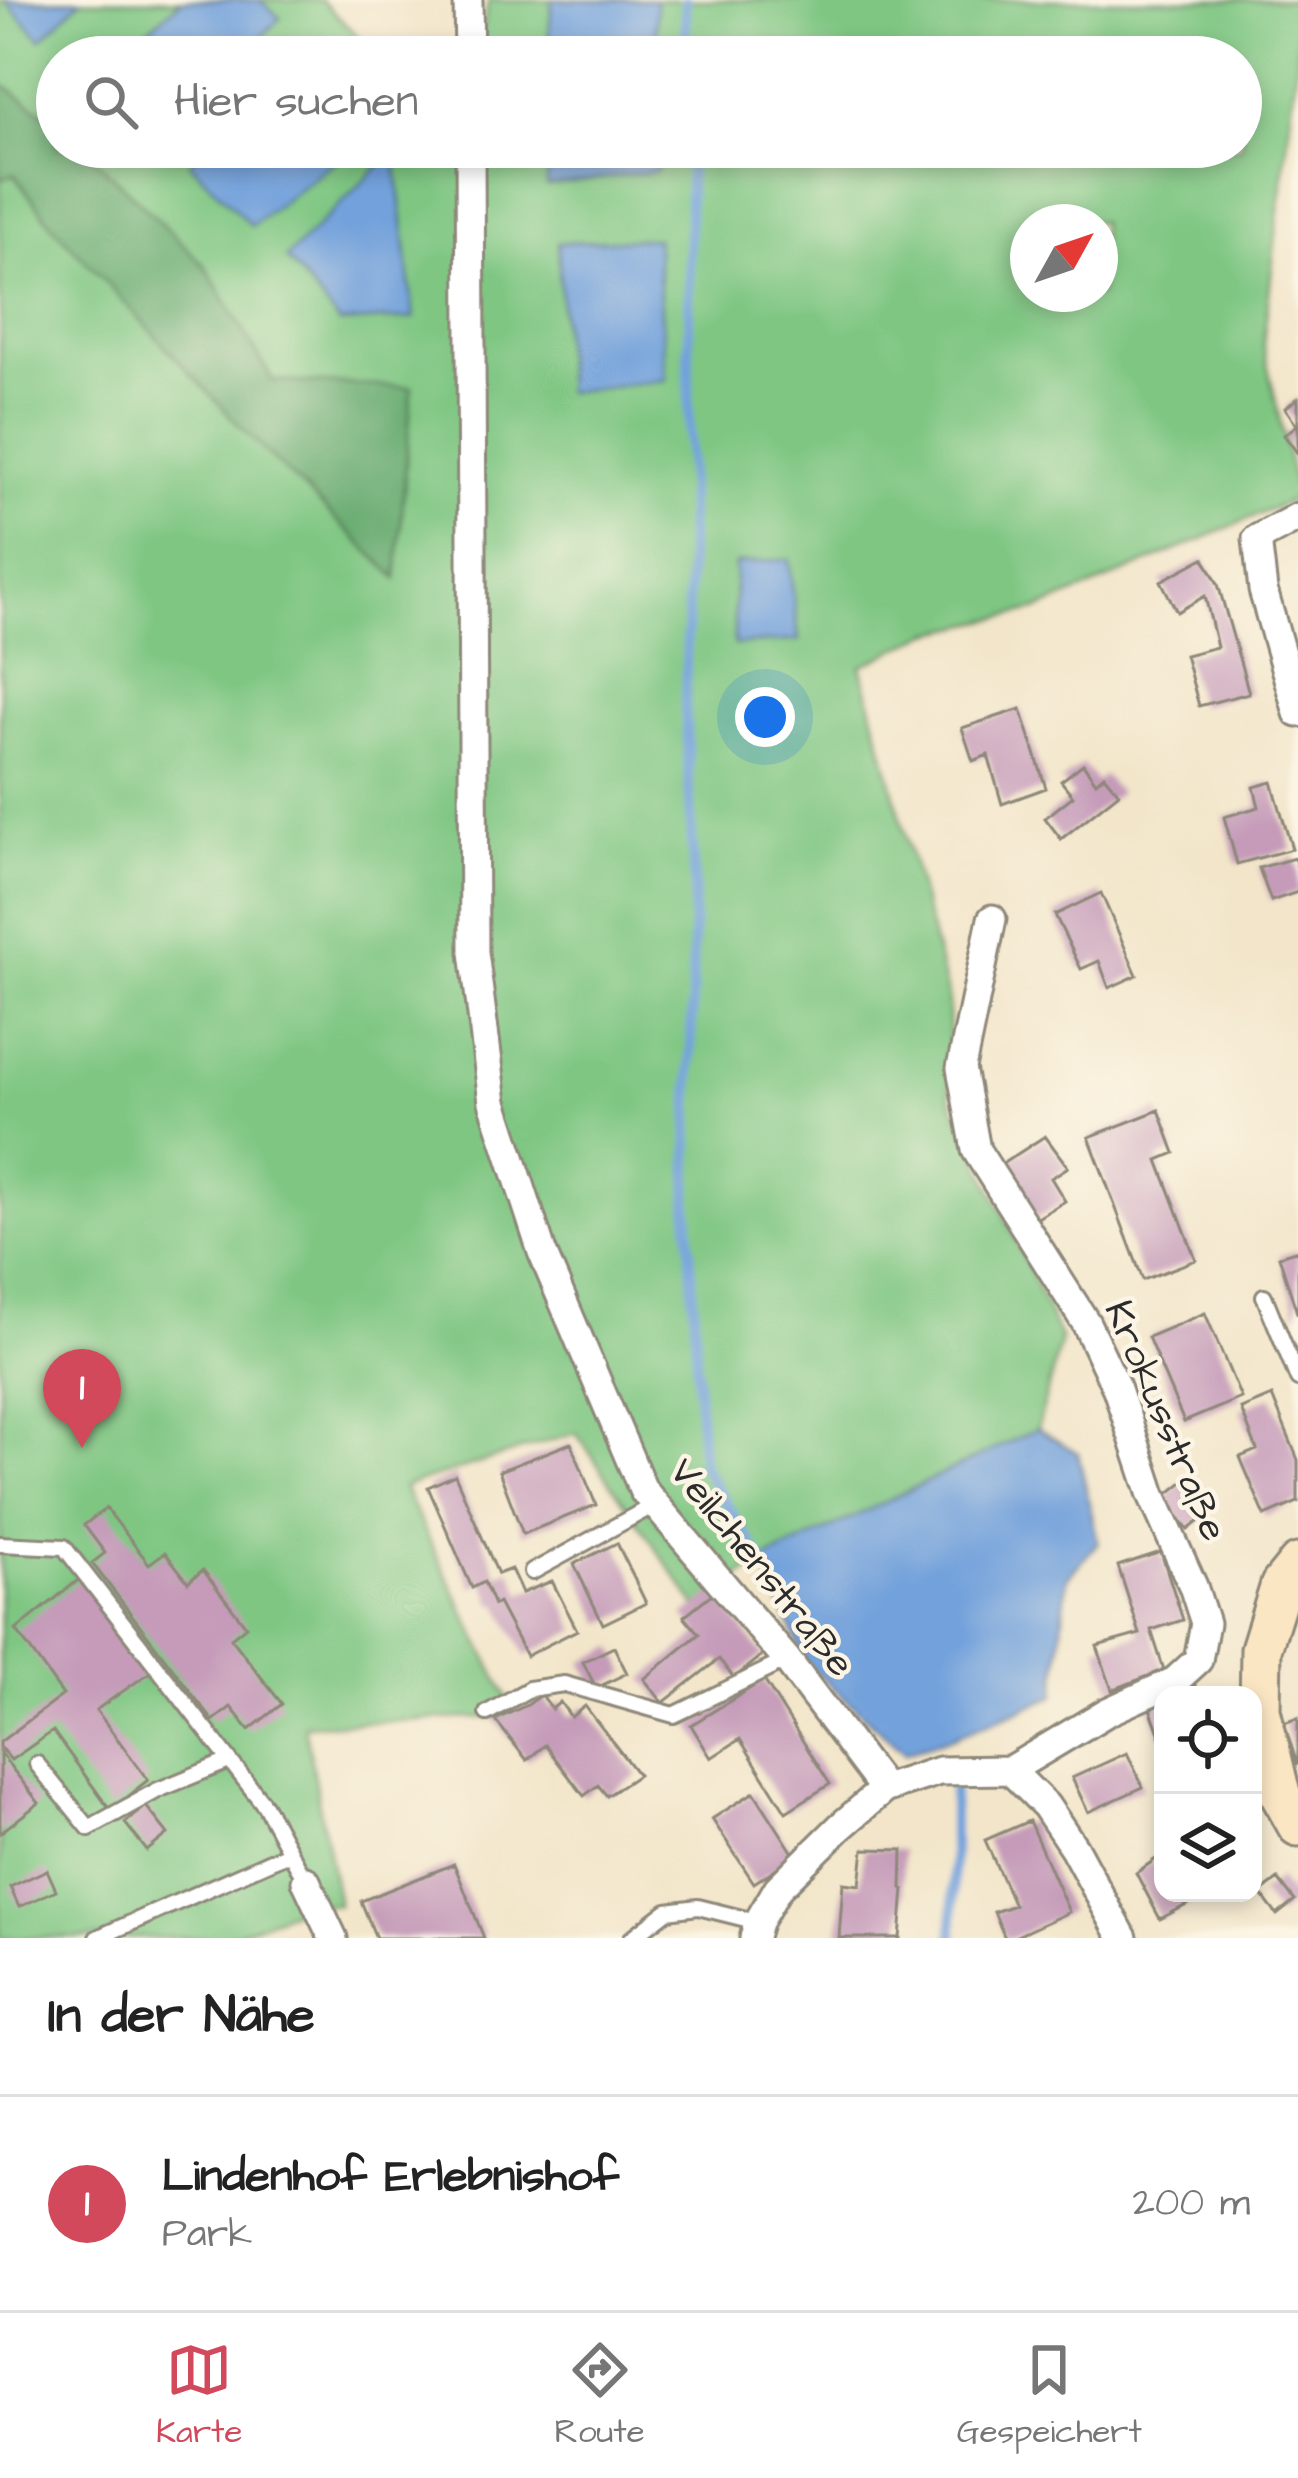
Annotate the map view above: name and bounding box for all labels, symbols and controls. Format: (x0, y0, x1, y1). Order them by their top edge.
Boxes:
search box (36, 36, 1262, 168)
icon: search (78, 69, 144, 135)
text: Hier suchen (174, 71, 418, 133)
north arrow (1010, 204, 1118, 312)
your location (735, 687, 795, 747)
street label: Krokusstraße (1090, 1293, 1240, 1549)
pin: 1 (43, 1349, 121, 1448)
street label: Veilchenstraße (656, 1447, 866, 1689)
map controls (1154, 1686, 1262, 1902)
button: locate (1154, 1686, 1262, 1794)
button: layers (1154, 1794, 1262, 1902)
text: In der Nähe (48, 1981, 315, 2052)
text: Lindenhof Erlebnishof (162, 2146, 619, 2208)
text: 1 (85, 2177, 90, 2231)
text: 200 m (1133, 2177, 1250, 2231)
text: Park (162, 2208, 252, 2262)
tab: Karte (156, 2337, 242, 2455)
tab: Route (555, 2337, 645, 2455)
tab: Gespeichert (957, 2337, 1142, 2455)

